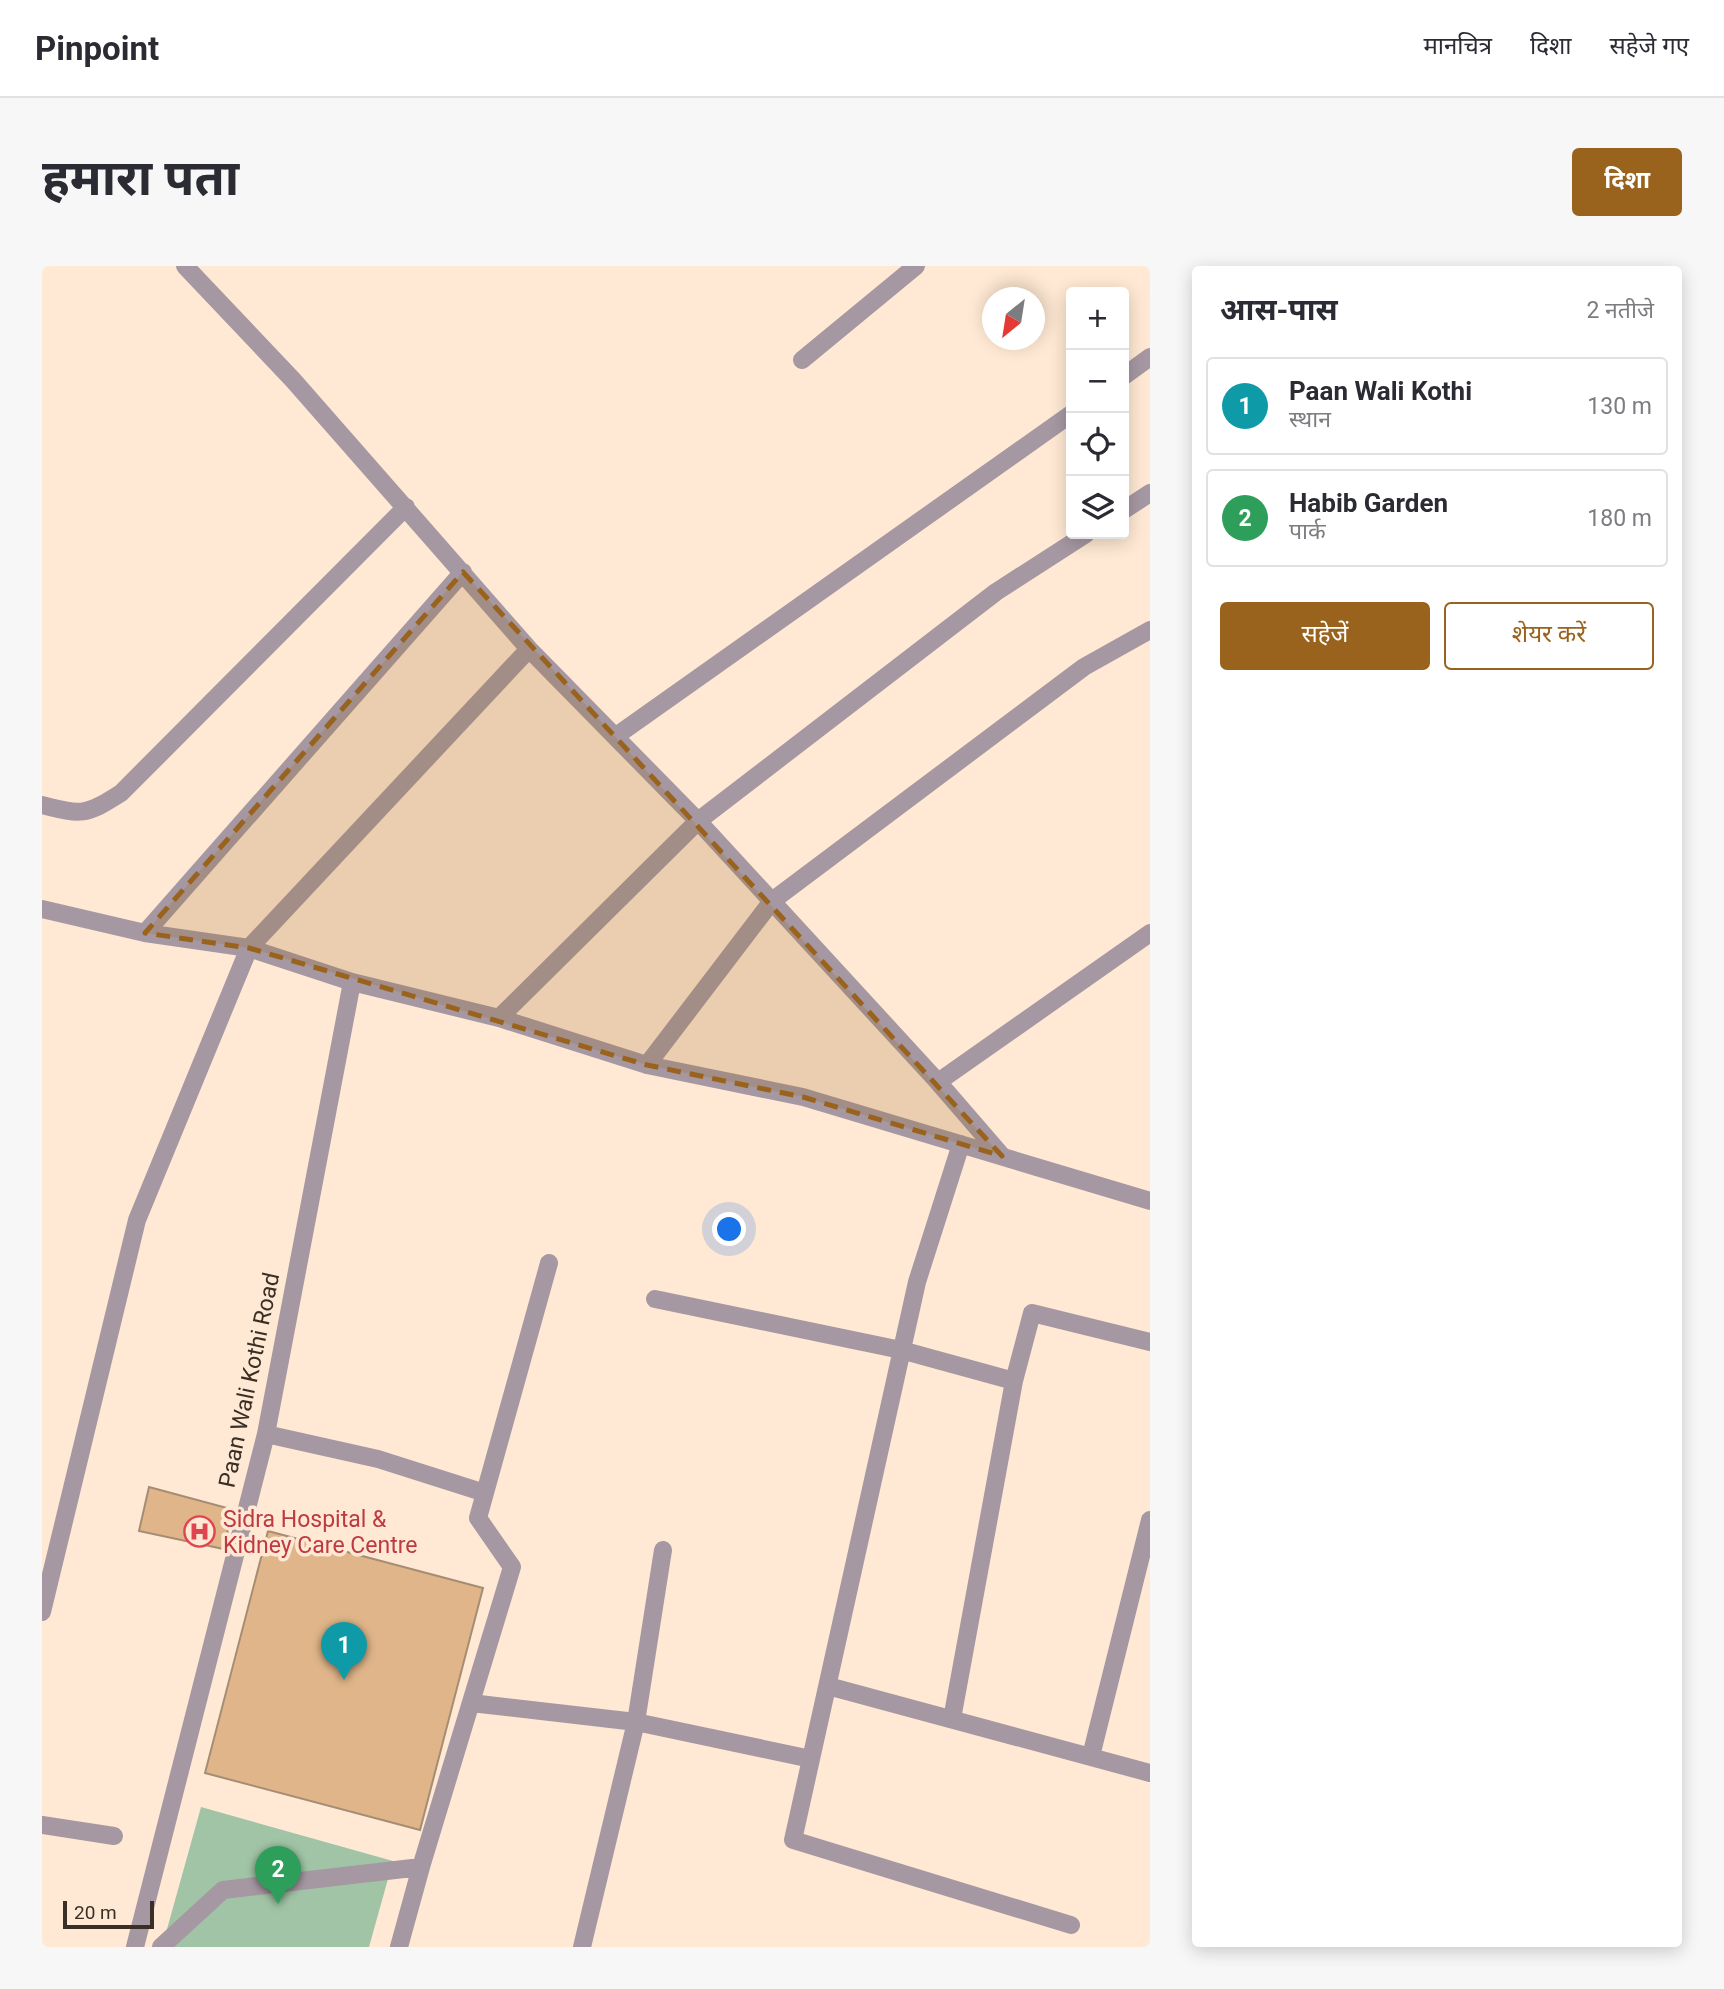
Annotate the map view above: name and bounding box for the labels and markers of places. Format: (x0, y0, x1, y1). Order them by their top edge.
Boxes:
place label: Sidra Hospital & Kidney Care Centre (223, 1506, 417, 1559)
hospital icon: Sidra Hospital & Kidney Care Centre (183, 1515, 217, 1549)
pin: 1 (321, 1622, 367, 1680)
pin: 2 (255, 1846, 301, 1904)

